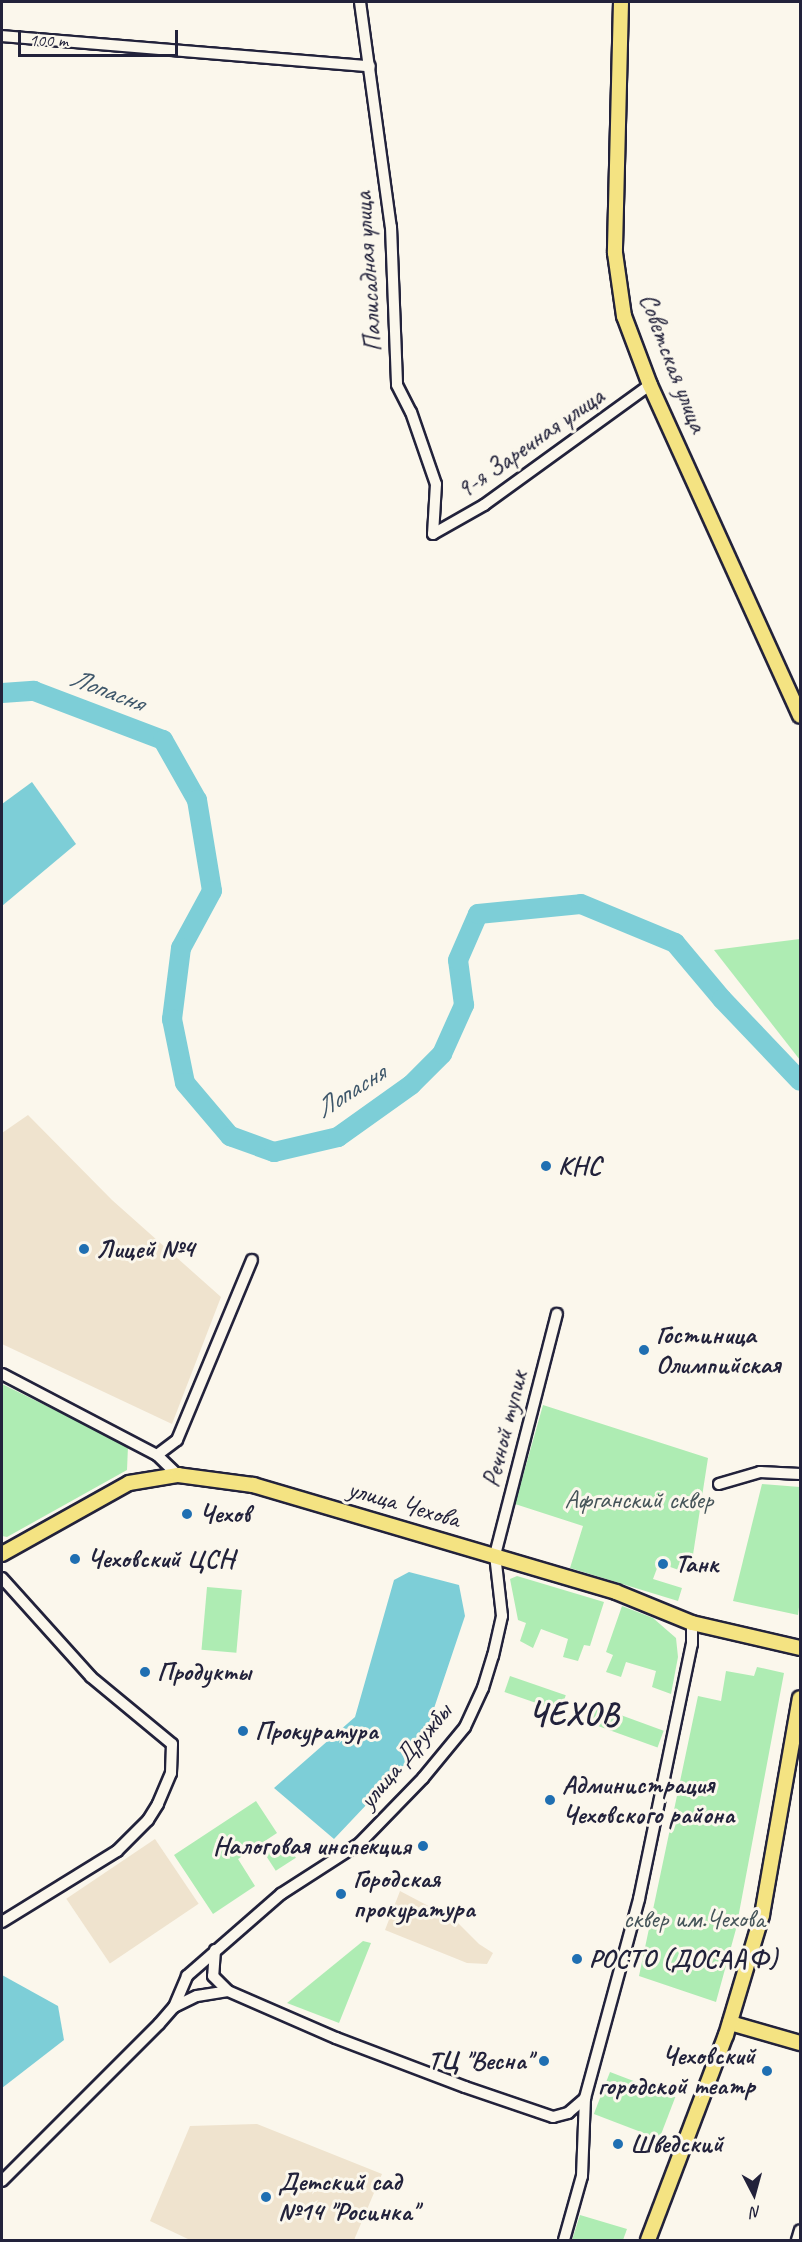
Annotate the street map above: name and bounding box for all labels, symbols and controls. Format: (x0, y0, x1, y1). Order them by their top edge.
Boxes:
scale bar (21, 18, 182, 56)
text: 100 m (29, 29, 68, 51)
street label: Палисадная улица (347, 189, 389, 355)
street label: Советская улица (632, 288, 714, 438)
street label: 9-я Заречная улица (449, 380, 611, 506)
water label: Лопасня (66, 661, 148, 719)
water label: Лопасня (309, 1057, 391, 1125)
place label: КНС (558, 1150, 601, 1182)
marker: КНС (539, 1159, 553, 1173)
place label: Лицей №4 (96, 1233, 194, 1265)
marker: Лицей №4 (77, 1242, 91, 1256)
place label: Гостиница Олимпийская (656, 1319, 780, 1380)
marker: Гостиница Олимпийская (637, 1343, 651, 1357)
street label: Речной тупик (475, 1367, 535, 1491)
street label: улица Чехова (345, 1473, 463, 1535)
park label: Афганский сквер (565, 1484, 713, 1516)
place label: Чехов (199, 1498, 250, 1530)
marker: Чехов (180, 1507, 194, 1521)
place label: Чеховский ЦСН (87, 1543, 235, 1575)
place label: Танк (675, 1548, 718, 1580)
marker: Чеховский ЦСН (68, 1552, 82, 1566)
marker: Танк (656, 1557, 670, 1571)
place label: Продукты (157, 1656, 251, 1688)
marker: Продукты (138, 1665, 152, 1679)
district label: ЧЕХОВ (525, 1695, 623, 1733)
street label: улица Дружбы (352, 1697, 458, 1815)
place label: Прокуратура (255, 1715, 378, 1747)
marker: Прокуратура (236, 1724, 250, 1738)
place label: Администрация Чеховского района (562, 1769, 734, 1830)
marker: Администрация Чеховского района (543, 1793, 557, 1807)
place label: Налоговая инспекция (216, 1830, 411, 1862)
marker: Налоговая инспекция (416, 1839, 430, 1853)
place label: Городская прокуратура (353, 1863, 475, 1924)
marker: Городская прокуратура (334, 1887, 348, 1901)
park label: сквер им.Чехова (625, 1903, 763, 1935)
place label: РОСТО (ДОСААФ) (589, 1943, 777, 1975)
marker: РОСТО (ДОСААФ) (570, 1952, 584, 1966)
place label: Чеховский городской театр (598, 2040, 755, 2102)
place label: ТЦ "Весна" (428, 2045, 532, 2077)
marker: ТЦ "Весна" (537, 2054, 551, 2068)
marker: Чеховский городской театр (760, 2064, 774, 2078)
place label: Шведский (630, 2128, 723, 2160)
marker: Шведский (611, 2137, 625, 2151)
north arrow (724, 2164, 784, 2224)
place label: Детский сад №14 "Росинка" (278, 2166, 418, 2228)
marker: Детский сад №14 "Росинка" (259, 2190, 273, 2204)
text: N (750, 2201, 762, 2222)

